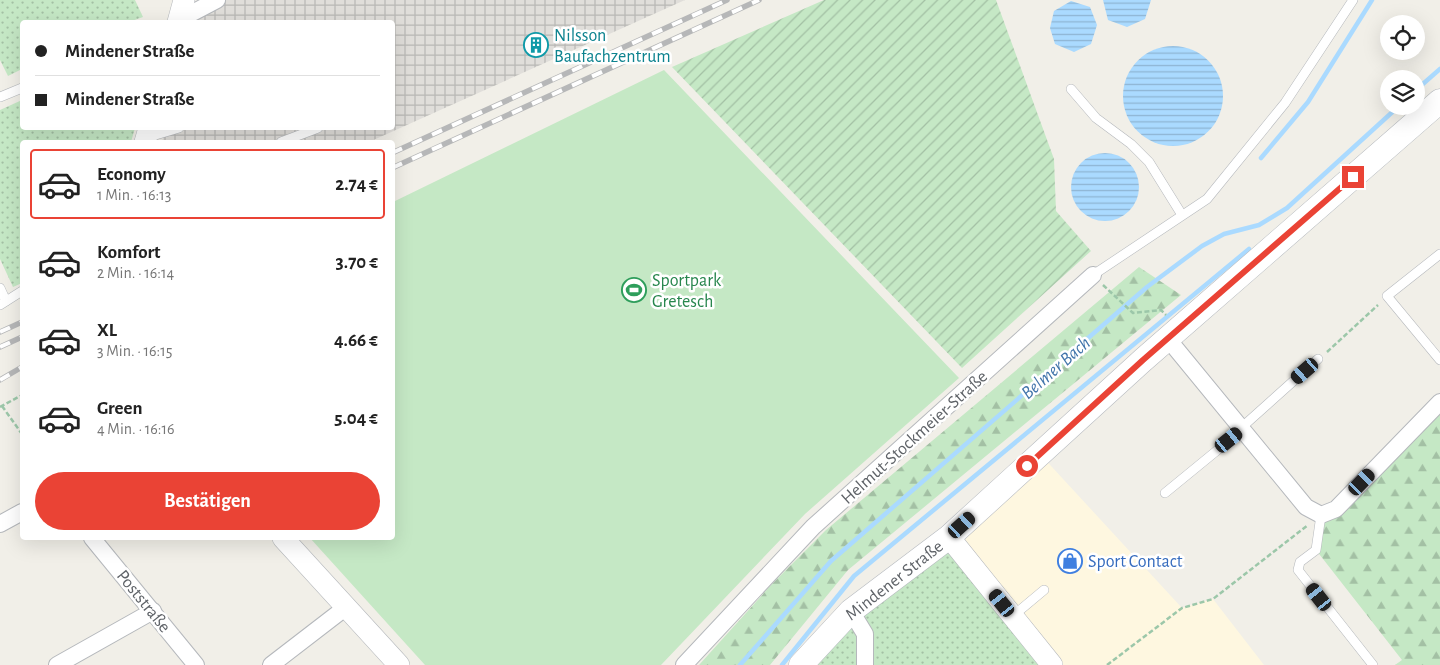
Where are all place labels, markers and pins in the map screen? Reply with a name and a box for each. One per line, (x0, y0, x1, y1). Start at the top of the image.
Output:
place label: Nilsson Baufachzentrum (554, 27, 671, 66)
building icon: Nilsson Baufachzentrum (523, 32, 549, 58)
place label: Sportpark Gretesch (652, 272, 722, 311)
sports icon: Sportpark Gretesch (621, 277, 647, 303)
shop icon: Sport Contact (1057, 548, 1083, 574)
place label: Sport Contact (1088, 553, 1183, 571)

